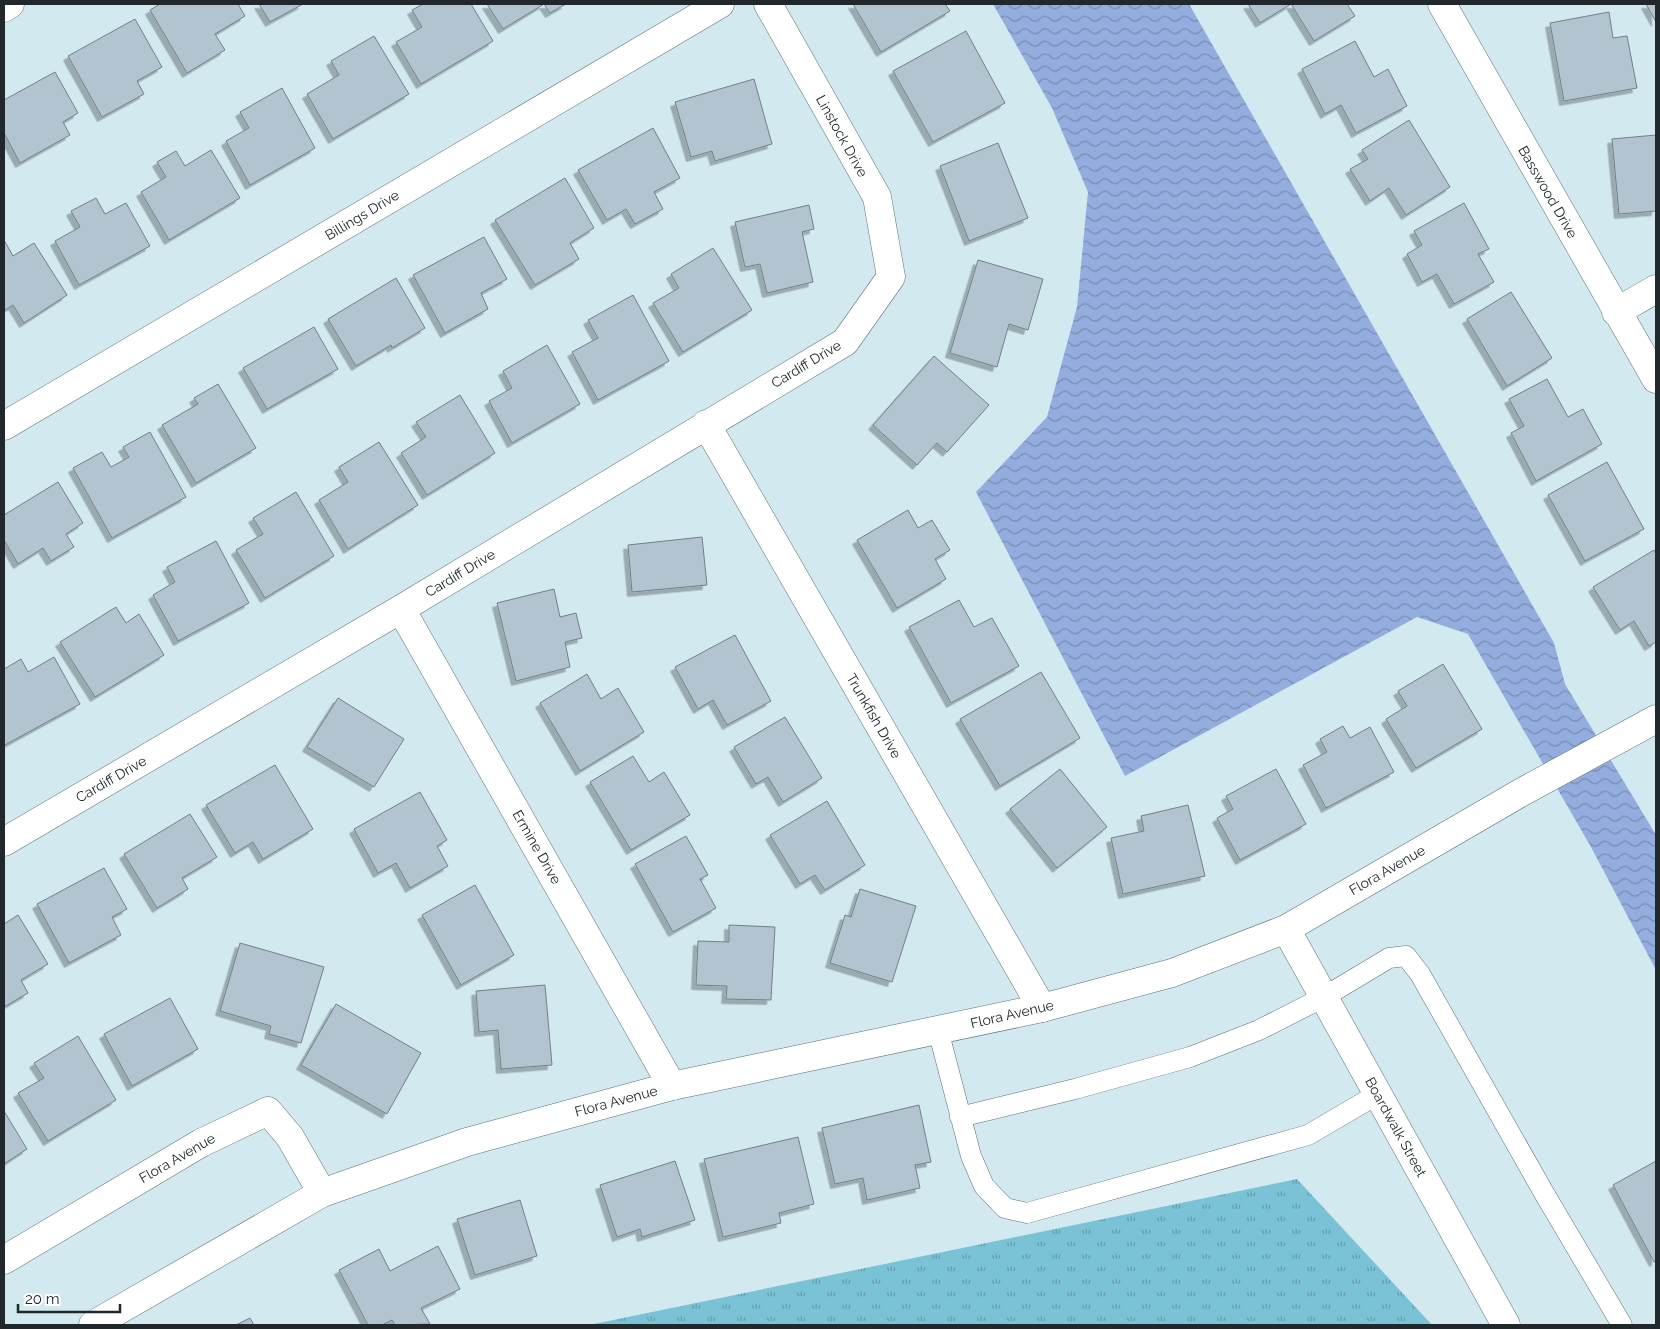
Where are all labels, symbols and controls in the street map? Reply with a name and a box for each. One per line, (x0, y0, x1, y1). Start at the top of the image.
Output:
street label: Linstock Drive (813, 92, 871, 180)
street label: Basswood Drive (1515, 143, 1581, 241)
street label: Billings Drive (322, 187, 402, 243)
street label: Cardiff Drive (768, 337, 844, 391)
street label: Cardiff Drive (422, 546, 498, 600)
street label: Trunkfish Drive (843, 671, 905, 761)
street label: Cardiff Drive (73, 752, 149, 806)
street label: Ermine Drive (509, 807, 565, 887)
street label: Flora Avenue (1346, 842, 1428, 898)
street label: Flora Avenue (969, 997, 1055, 1031)
street label: Boardwalk Street (1362, 1075, 1430, 1180)
street label: Flora Avenue (573, 1082, 659, 1120)
street label: Flora Avenue (136, 1130, 218, 1186)
scale bar (18, 1282, 120, 1314)
text: 20 m (25, 1290, 60, 1308)

